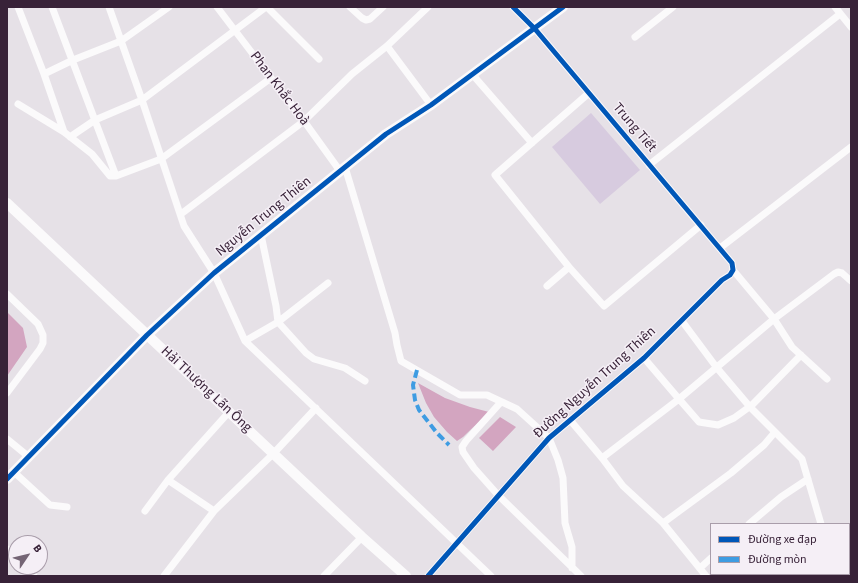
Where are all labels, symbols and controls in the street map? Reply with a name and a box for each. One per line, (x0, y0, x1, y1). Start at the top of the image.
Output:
street label: Phan Khắc Hoà (246, 49, 312, 129)
street label: Trung Tiết (608, 100, 660, 156)
street label: Nguyễn Trung Thiên (213, 173, 315, 261)
street label: Đường Nguyễn Trung Thiên (530, 323, 660, 443)
street label: Hải Thượng Lãn Ông (157, 343, 255, 437)
legend (710, 523, 850, 575)
text: Đường xe đạp (748, 531, 817, 548)
north arrow (8, 535, 48, 575)
text: B (29, 541, 45, 555)
text: Đường mòn (748, 551, 807, 568)

